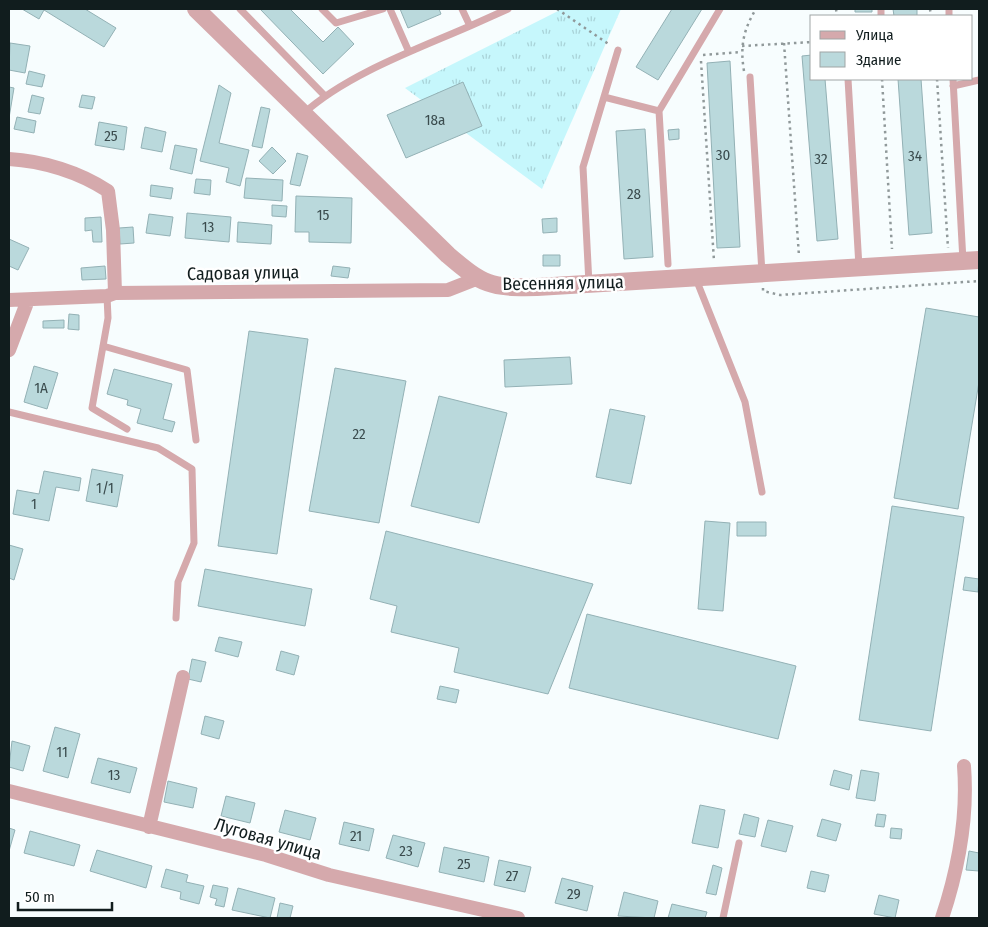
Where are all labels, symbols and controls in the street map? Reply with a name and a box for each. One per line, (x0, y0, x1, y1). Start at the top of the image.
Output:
legend (810, 15, 973, 80)
text: Улица (855, 26, 894, 44)
text: Здание (856, 51, 902, 69)
house number: 18а (425, 111, 445, 129)
house number: 25 (104, 127, 118, 145)
house number: 30 (716, 146, 730, 164)
house number: 34 (908, 147, 922, 165)
house number: 32 (814, 150, 828, 168)
house number: 28 (627, 185, 641, 203)
house number: 15 (317, 206, 329, 224)
house number: 13 (202, 218, 215, 236)
street label: Садовая улица (187, 261, 299, 285)
street label: Весенняя улица (502, 271, 624, 295)
house number: 1А (34, 379, 48, 397)
house number: 22 (352, 425, 366, 443)
house number: 1/1 (96, 479, 114, 497)
house number: 1 (31, 495, 37, 513)
house number: 11 (56, 743, 68, 761)
house number: 13 (108, 766, 121, 784)
street label: Луговая улица (212, 813, 324, 865)
house number: 21 (350, 827, 362, 845)
house number: 23 (399, 842, 413, 860)
house number: 25 (457, 855, 471, 873)
house number: 27 (506, 867, 518, 885)
scale bar (18, 880, 111, 912)
house number: 29 (567, 885, 581, 903)
text: 50 m (25, 888, 55, 906)

